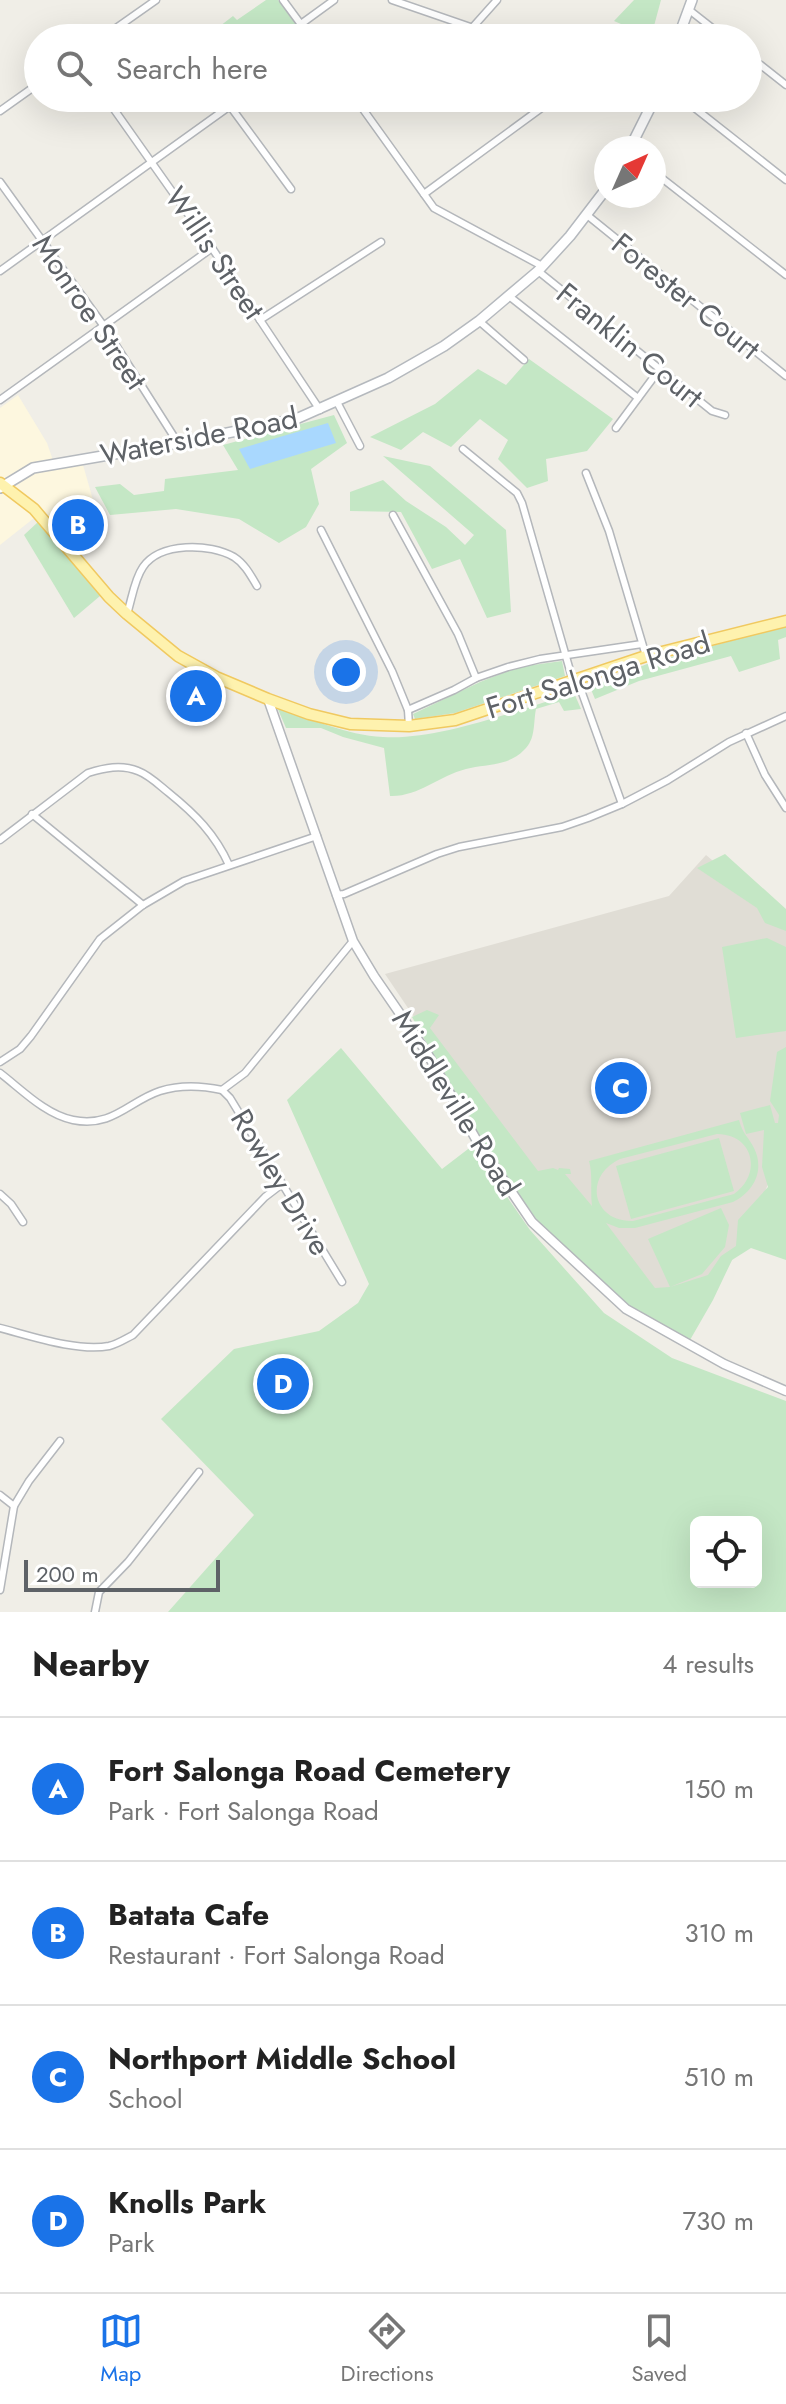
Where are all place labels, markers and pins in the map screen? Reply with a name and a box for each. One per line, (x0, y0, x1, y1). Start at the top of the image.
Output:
pin: B (52, 495, 104, 555)
pin: A (170, 666, 222, 726)
pin: C (595, 1058, 647, 1118)
pin: D (257, 1354, 309, 1414)

